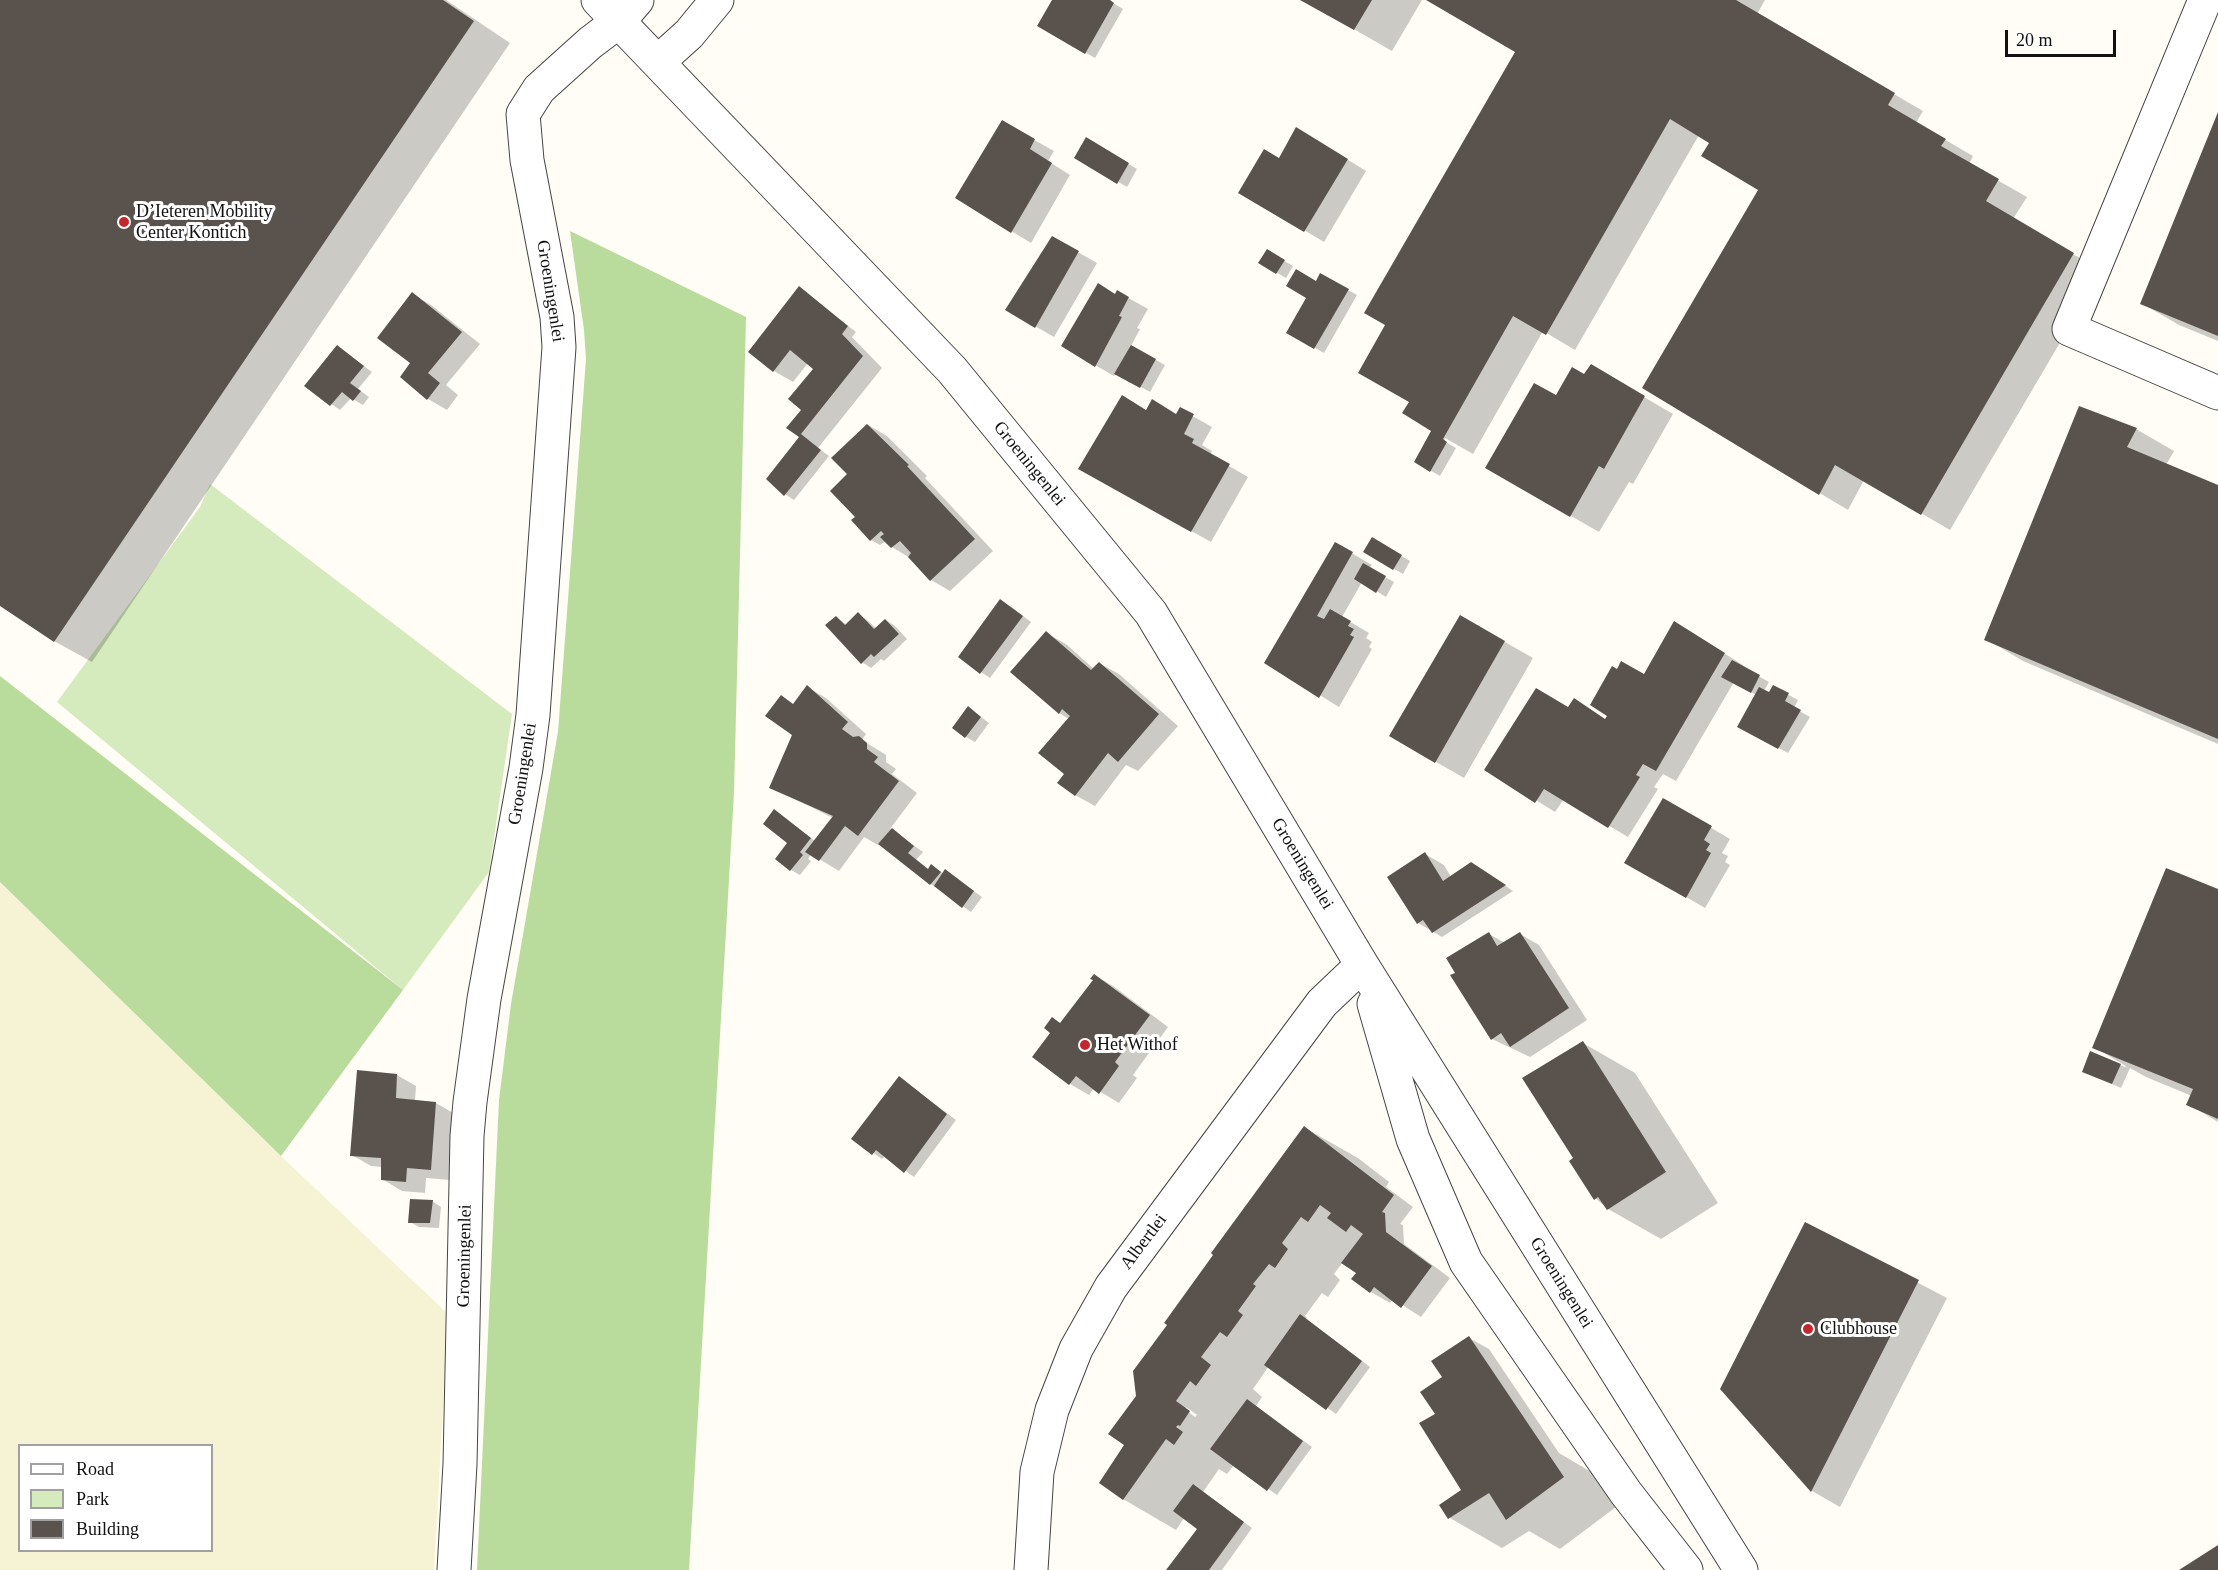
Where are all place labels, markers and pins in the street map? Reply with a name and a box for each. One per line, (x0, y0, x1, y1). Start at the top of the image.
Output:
place label: D’Ieteren Mobility Center Kontich (136, 201, 272, 244)
marker: D’Ieteren Mobility Center Kontich (117, 215, 131, 229)
place label: Het Withof (1097, 1034, 1178, 1056)
marker: Het Withof (1078, 1038, 1092, 1052)
place label: Clubhouse (1820, 1318, 1897, 1340)
marker: Clubhouse (1801, 1322, 1815, 1336)

